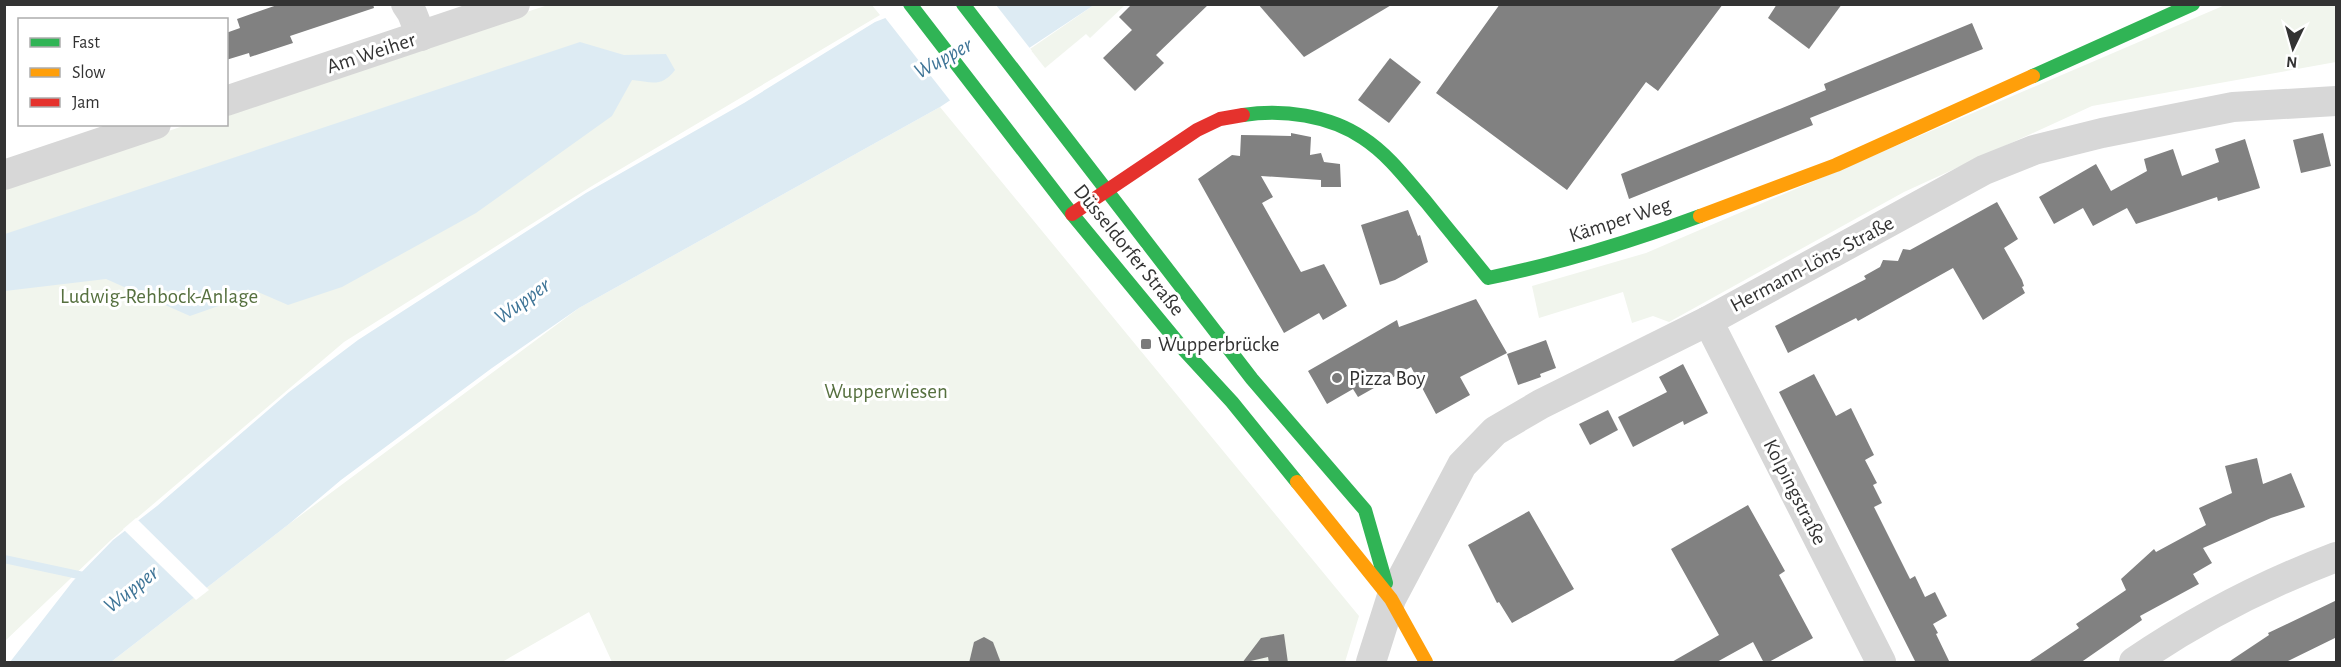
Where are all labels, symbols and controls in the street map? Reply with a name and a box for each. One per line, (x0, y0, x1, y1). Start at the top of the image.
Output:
legend (18, 18, 228, 126)
north arrow (2263, 18, 2323, 78)
street label: Am Weiher (324, 29, 418, 77)
water label: Wupper (910, 33, 977, 84)
text: Fast (72, 34, 100, 52)
text: N (2286, 53, 2298, 70)
text: Slow (72, 64, 105, 82)
text: Jam (72, 94, 100, 112)
street label: Düsseldorfer Straße (1070, 180, 1188, 320)
street label: Kämper Weg (1566, 193, 1674, 246)
street label: Hermann-Löns-Straße (1727, 212, 1897, 316)
water label: Wupper (490, 273, 555, 329)
park label: Ludwig-Rehbock-Anlage (60, 286, 258, 307)
place label: Wupperbrücke (1158, 334, 1279, 355)
marker: Wupperbrücke (1139, 337, 1153, 351)
place label: Pizza Boy (1349, 368, 1426, 389)
marker: Pizza Boy (1330, 371, 1344, 385)
park label: Wupperwiesen (824, 381, 948, 402)
street label: Kolpingstraße (1759, 436, 1831, 548)
water label: Wupper (100, 561, 164, 618)

